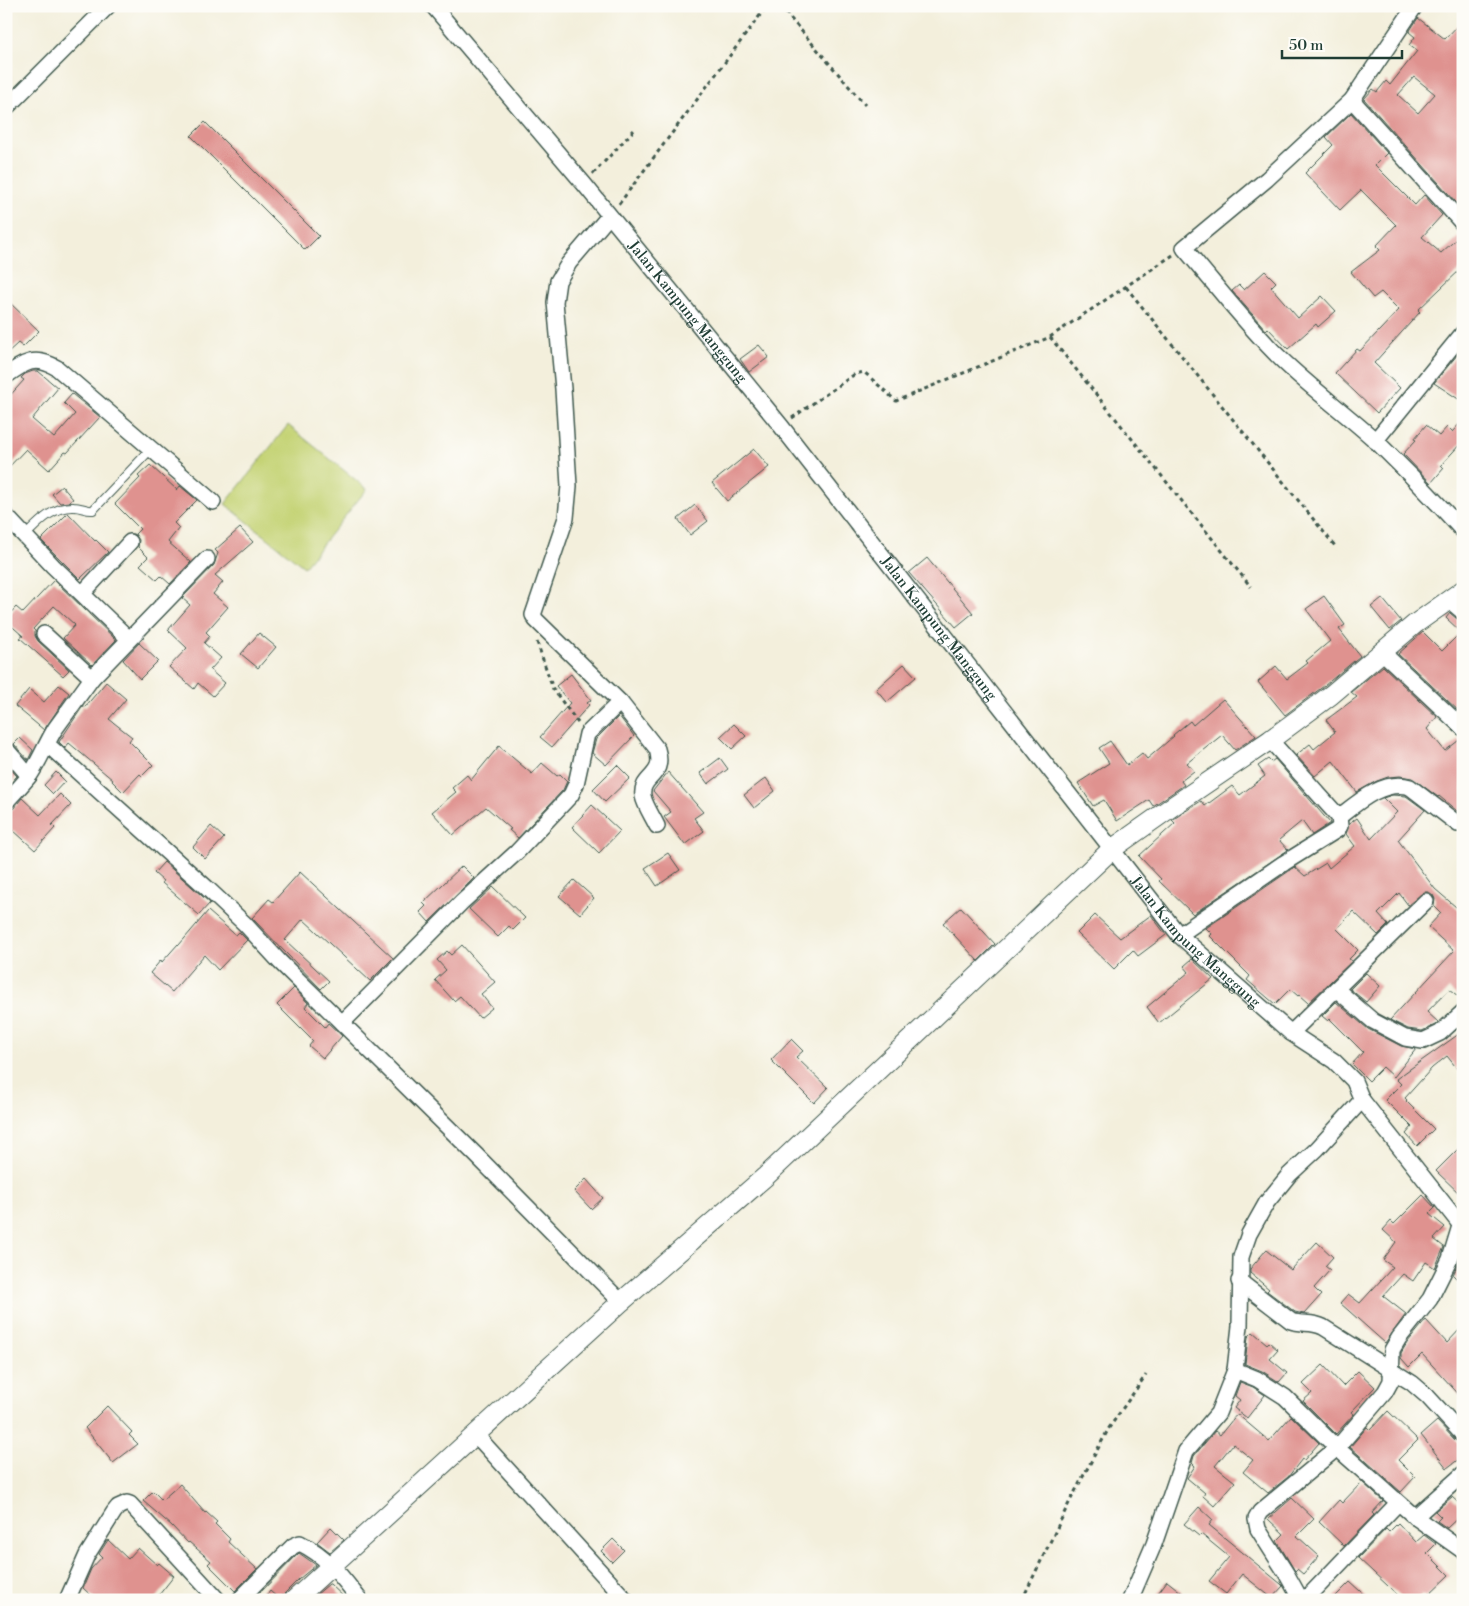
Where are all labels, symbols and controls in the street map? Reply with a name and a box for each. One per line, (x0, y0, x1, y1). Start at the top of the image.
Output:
scale bar (1282, 28, 1402, 60)
text: 50 m (1289, 36, 1323, 55)
street label: Jalan Kampung Manggung (624, 236, 752, 387)
street label: Jalan Kampung Manggung (876, 551, 1001, 704)
street label: Jalan Kampung Manggung (1126, 871, 1265, 1012)

